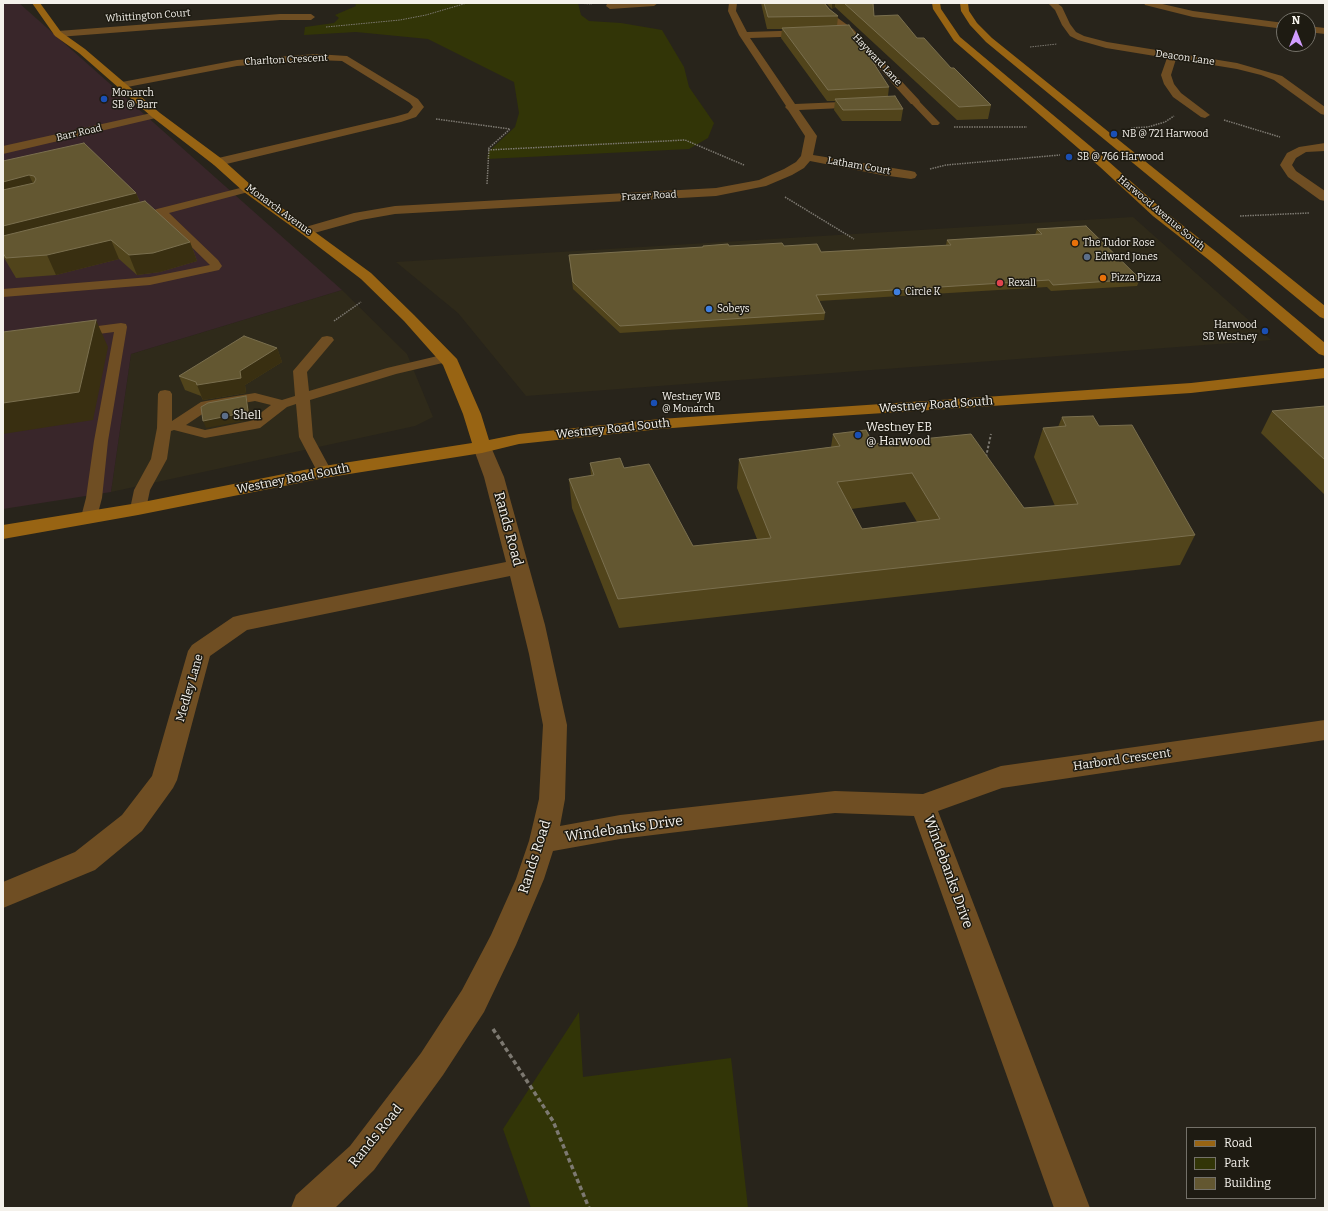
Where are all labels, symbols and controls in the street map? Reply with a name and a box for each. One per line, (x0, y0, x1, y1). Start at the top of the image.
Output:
street label: Whittington Court (105, 7, 191, 25)
north arrow (1276, 12, 1316, 52)
text: N (1292, 14, 1300, 27)
street label: Hayward Lane (850, 32, 904, 88)
street label: Deacon Lane (1155, 48, 1215, 68)
street label: Charlton Crescent (244, 52, 328, 68)
place label: Monarch SB @ Barr (112, 87, 157, 110)
marker: Monarch SB @ Barr (99, 94, 109, 104)
street label: Barr Road (55, 122, 103, 144)
place label: NB @ 721 Harwood (1122, 128, 1209, 140)
marker: NB @ 721 Harwood (1109, 129, 1119, 139)
place label: SB @ 766 Harwood (1077, 151, 1164, 163)
marker: SB @ 766 Harwood (1064, 152, 1074, 162)
street label: Latham Court (827, 155, 891, 177)
street label: Harwood Avenue South (1115, 173, 1207, 253)
street label: Monarch Avenue (244, 182, 314, 238)
street label: Frazer Road (621, 189, 677, 203)
place label: The Tudor Rose (1083, 237, 1155, 249)
marker: The Tudor Rose (1070, 238, 1080, 248)
place label: Edward Jones (1095, 251, 1158, 263)
marker: Edward Jones (1082, 252, 1092, 262)
place label: Pizza Pizza (1111, 272, 1161, 284)
marker: Pizza Pizza (1098, 273, 1108, 283)
place label: Rexall (1008, 277, 1036, 289)
marker: Rexall (995, 278, 1005, 288)
place label: Circle K (905, 286, 941, 298)
marker: Circle K (892, 287, 902, 297)
place label: Sobeys (717, 303, 749, 315)
marker: Sobeys (704, 304, 714, 314)
place label: Harwood SB Westney (1202, 319, 1257, 342)
marker: Harwood SB Westney (1260, 326, 1270, 336)
place label: Westney WB @ Monarch (662, 391, 721, 414)
street label: Westney Road South (878, 394, 994, 416)
marker: Westney WB @ Monarch (649, 398, 659, 408)
place label: Shell (233, 409, 261, 423)
marker: Shell (220, 411, 230, 421)
street label: Westney Road South (555, 416, 671, 442)
place label: Westney EB @ Harwood (866, 421, 932, 449)
marker: Westney EB @ Harwood (853, 430, 863, 440)
street label: Westney Road South (235, 461, 351, 497)
street label: Rands Road (490, 490, 526, 568)
street label: Medley Lane (173, 652, 207, 724)
street label: Harbord Crescent (1072, 746, 1172, 774)
street label: Windebanks Drive (564, 812, 684, 846)
street label: Windebanks Drive (920, 813, 976, 931)
street label: Rands Road (515, 818, 555, 896)
street label: Rands Road (345, 1101, 407, 1171)
legend (1186, 1127, 1316, 1199)
text: Road (1224, 1136, 1252, 1150)
text: Park (1224, 1156, 1249, 1170)
text: Building (1224, 1176, 1271, 1190)

